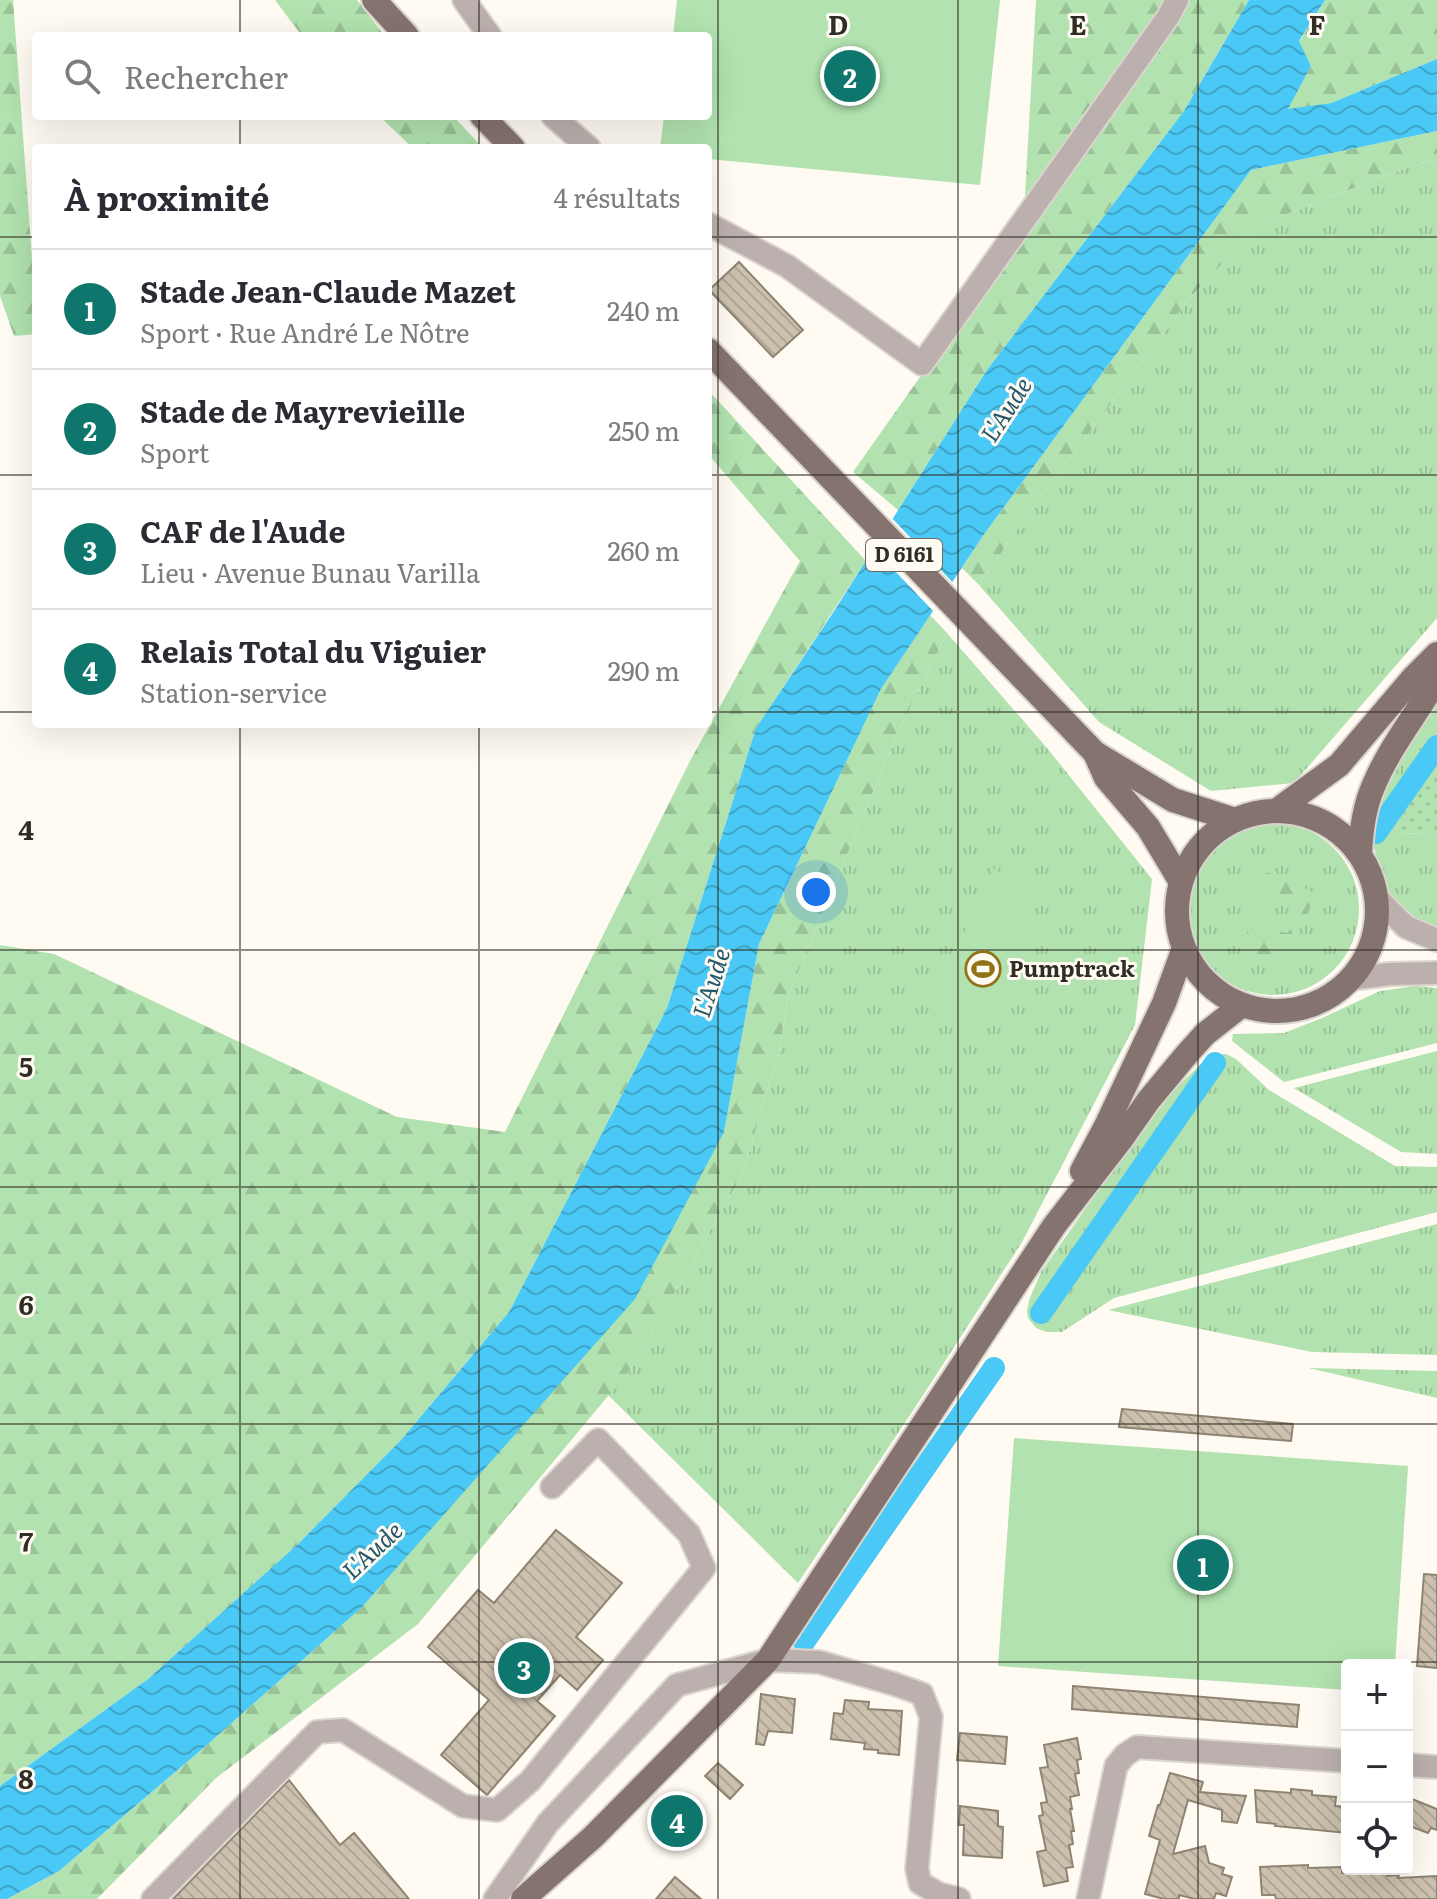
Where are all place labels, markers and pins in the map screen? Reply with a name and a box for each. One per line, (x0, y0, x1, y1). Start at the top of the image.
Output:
pin: 2 (824, 46, 876, 106)
sports icon: Pumptrack (964, 950, 1002, 988)
place label: Pumptrack (1009, 951, 1135, 984)
pin: 1 (1177, 1535, 1229, 1595)
pin: 3 (498, 1638, 550, 1698)
pin: 4 (651, 1791, 703, 1851)

